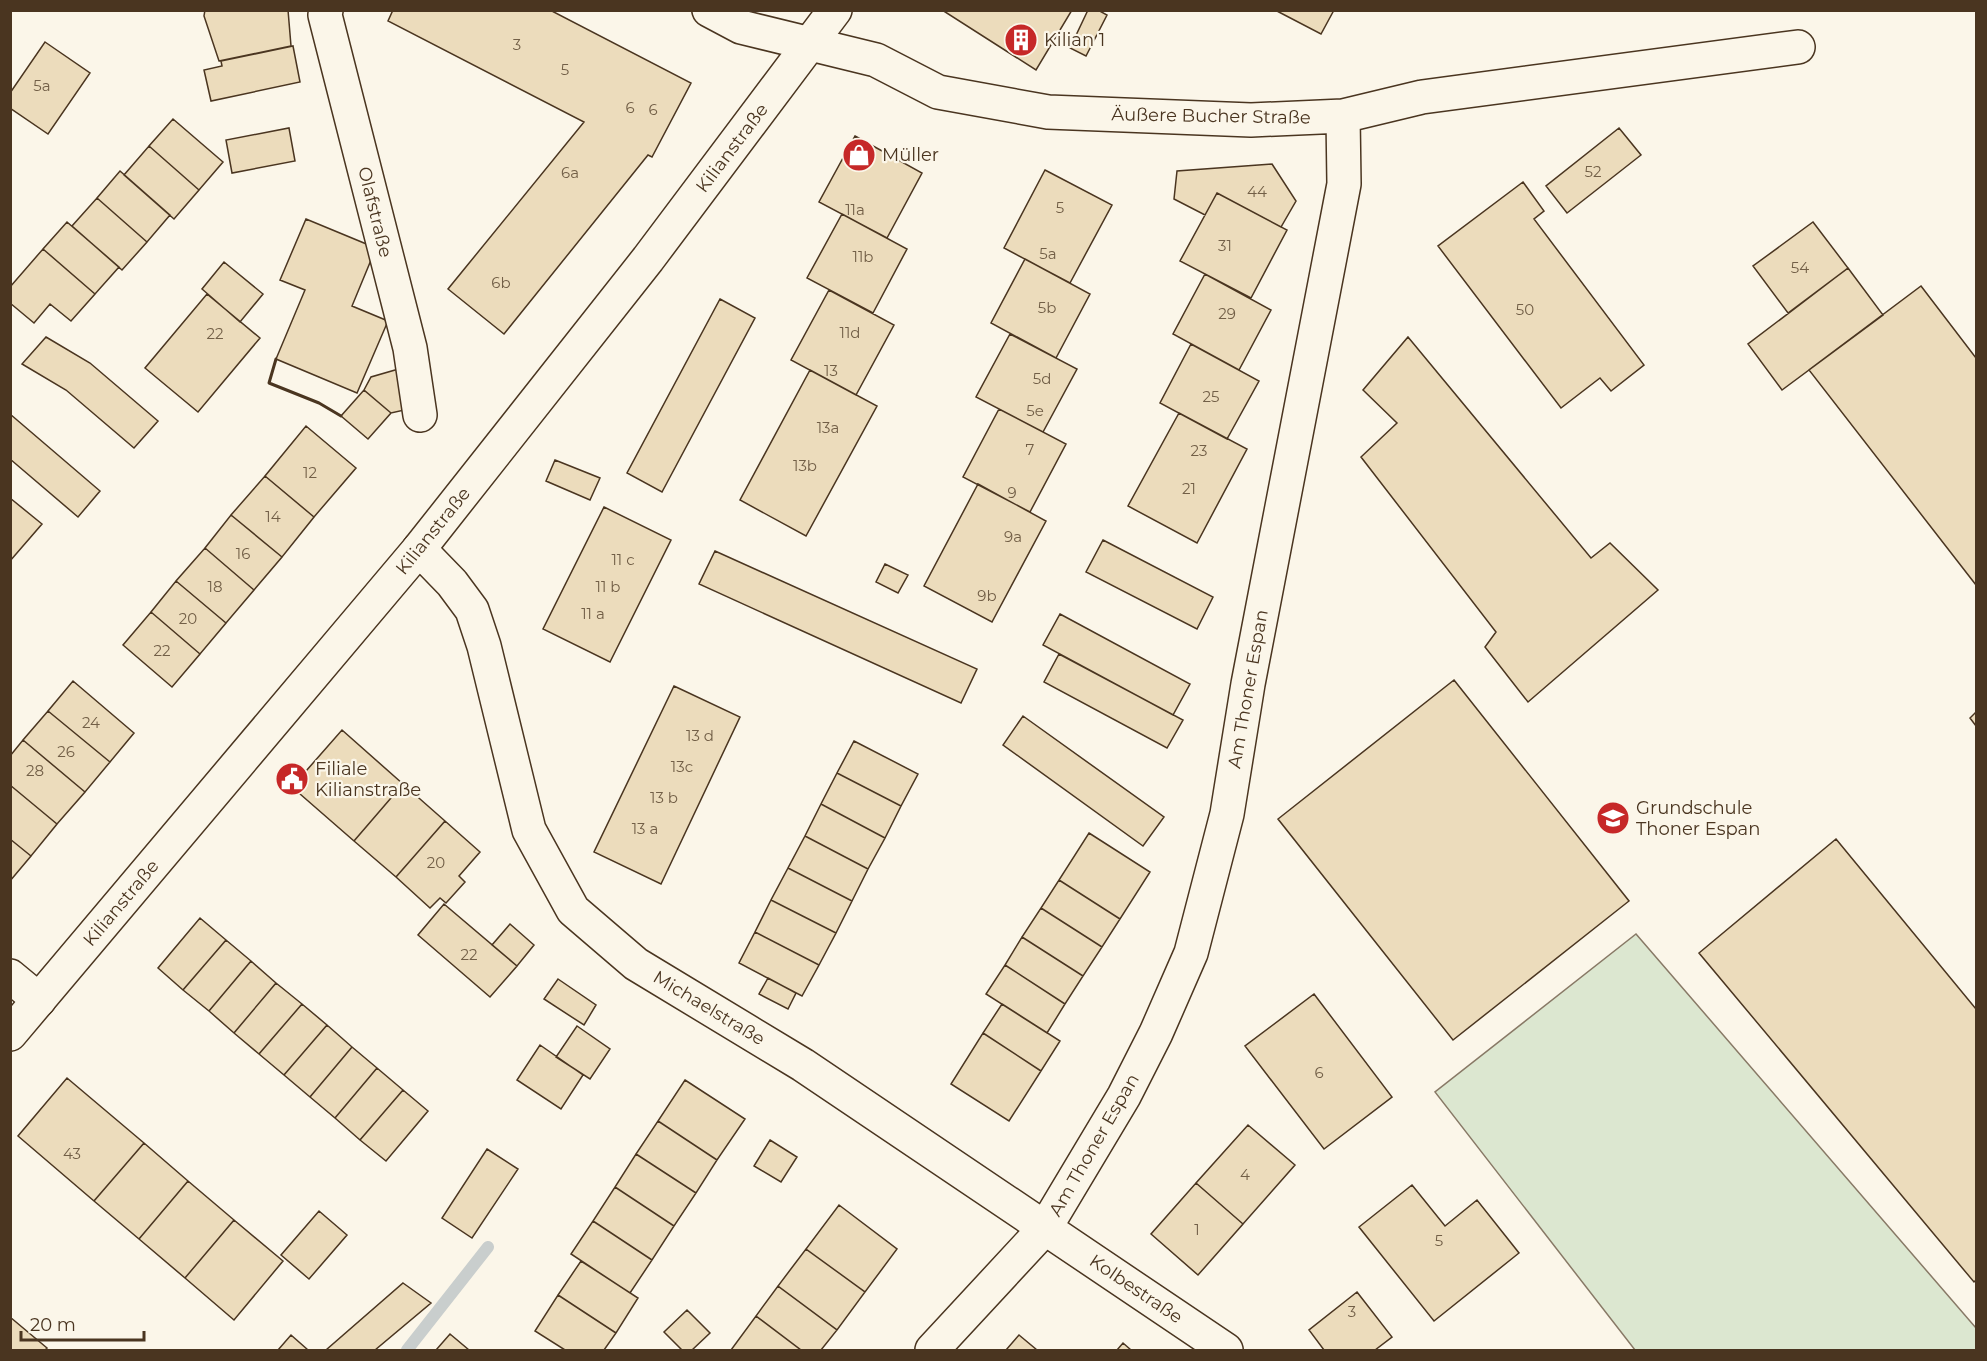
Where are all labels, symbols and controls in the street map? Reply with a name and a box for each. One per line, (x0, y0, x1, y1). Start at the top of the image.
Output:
building icon: Kilian 1 (1003, 22, 1039, 58)
place label: Kilian 1 (1044, 29, 1105, 51)
house number: 3 (513, 35, 521, 54)
house number: 5 (561, 60, 569, 79)
house number: 5a (33, 76, 51, 95)
house number: 6 (625, 98, 635, 117)
street label: Kilianstraße (691, 99, 773, 197)
house number: 6 (648, 100, 658, 119)
street label: Äußere Bucher Straße (1111, 103, 1311, 129)
shop icon: Müller (841, 137, 877, 173)
place label: Müller (882, 144, 939, 166)
house number: 52 (1585, 162, 1601, 181)
house number: 6a (561, 163, 579, 182)
street label: Olafstraße (353, 164, 397, 260)
house number: 44 (1247, 182, 1267, 201)
house number: 5 (1056, 198, 1064, 217)
house number: 11a (845, 200, 865, 219)
house number: 31 (1218, 236, 1232, 255)
house number: 5a (1039, 244, 1057, 263)
house number: 11b (852, 247, 874, 266)
house number: 54 (1791, 258, 1809, 277)
house number: 6b (491, 273, 511, 292)
house number: 5b (1038, 298, 1056, 317)
house number: 50 (1516, 300, 1534, 319)
house number: 29 (1218, 304, 1236, 323)
house number: 11d (839, 323, 861, 342)
house number: 22 (206, 324, 224, 343)
house number: 13 (824, 361, 838, 380)
house number: 5d (1033, 369, 1051, 388)
house number: 25 (1202, 387, 1220, 406)
house number: 5e (1026, 401, 1044, 420)
house number: 13a (817, 418, 839, 437)
house number: 7 (1026, 440, 1035, 459)
house number: 23 (1191, 441, 1207, 460)
house number: 13b (793, 456, 817, 475)
house number: 12 (303, 463, 317, 482)
house number: 21 (1182, 479, 1196, 498)
street label: Kilianstraße (391, 483, 475, 579)
house number: 9 (1007, 483, 1017, 502)
house number: 14 (265, 507, 281, 526)
house number: 9a (1004, 527, 1022, 546)
house number: 16 (236, 544, 250, 563)
house number: 11 c (611, 550, 635, 569)
house number: 18 (208, 577, 223, 596)
house number: 11 b (596, 577, 620, 596)
house number: 9b (977, 586, 997, 605)
house number: 11 a (581, 604, 605, 623)
street label: Am Thoner Espan (1223, 608, 1273, 770)
house number: 20 (179, 609, 197, 628)
house number: 22 (153, 641, 171, 660)
house number: 24 (82, 713, 100, 732)
house number: 13 d (686, 726, 714, 745)
house number: 26 (57, 742, 75, 761)
house number: 13c (671, 757, 693, 776)
place label: Filiale Kilianstraße (315, 758, 421, 801)
house number: 28 (26, 761, 44, 780)
public building icon: Filiale Kilianstraße (274, 761, 310, 797)
house number: 13 b (650, 788, 678, 807)
place label: Grundschule Thoner Espan (1636, 797, 1760, 840)
school or university icon: Grundschule Thoner Espan (1595, 800, 1631, 836)
house number: 13 a (632, 819, 658, 838)
house number: 20 (427, 853, 445, 872)
street label: Kilianstraße (78, 855, 164, 951)
house number: 22 (460, 945, 478, 964)
street label: Michaelstraße (649, 966, 769, 1050)
house number: 6 (1314, 1063, 1324, 1082)
street label: Am Thoner Espan (1044, 1070, 1144, 1220)
house number: 43 (63, 1144, 81, 1163)
house number: 4 (1240, 1165, 1250, 1184)
house number: 1 (1194, 1220, 1200, 1239)
house number: 5 (1435, 1231, 1443, 1250)
street label: Kolbestraße (1085, 1250, 1187, 1328)
house number: 3 (1348, 1302, 1356, 1321)
scale bar (21, 1304, 144, 1342)
text: 20 m (30, 1314, 76, 1336)

